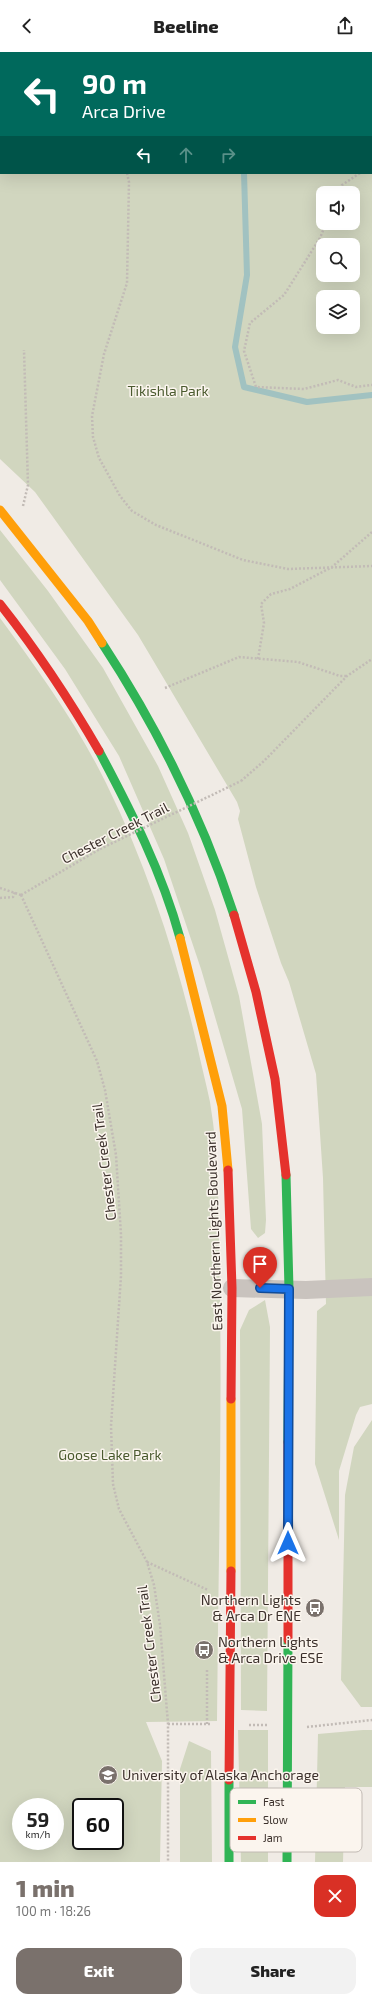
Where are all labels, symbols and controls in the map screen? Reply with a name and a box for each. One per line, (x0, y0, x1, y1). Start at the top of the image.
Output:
icon: back (16, 15, 38, 37)
text: Beeline (153, 15, 219, 37)
icon: share (334, 15, 356, 37)
text: 90 m (82, 66, 147, 100)
icon: left (16, 68, 68, 120)
text: Arca Drive (82, 100, 166, 122)
icon: left (133, 144, 155, 166)
icon: ahead (175, 144, 197, 166)
icon: right (217, 144, 239, 166)
map controls (316, 186, 360, 334)
button: sound (316, 186, 360, 230)
button: search (316, 238, 360, 282)
button: layers (316, 290, 360, 334)
park label: Tikishla Park (127, 382, 209, 399)
street label: Chester Creek Trail (58, 798, 172, 867)
street label: Chester Creek Trail (88, 1102, 119, 1222)
street label: East Northern Lights Boulevard (202, 1131, 225, 1331)
pin (243, 1247, 277, 1288)
icon: arrive (249, 1253, 271, 1275)
park label: Goose Lake Park (58, 1446, 162, 1463)
position arrow (267, 1522, 309, 1564)
street label: Chester Creek Trail (133, 1584, 164, 1704)
place label: Northern Lights & Arca Dr ENE (201, 1591, 301, 1624)
bus stop icon: Northern Lights & Arca Dr ENE (304, 1597, 326, 1619)
place label: Northern Lights & Arca Drive ESE (218, 1633, 323, 1666)
bus stop icon: Northern Lights & Arca Drive ESE (193, 1639, 215, 1661)
school or university icon: University of Alaska Anchorage (97, 1764, 119, 1786)
place label: University of Alaska Anchorage (122, 1766, 319, 1783)
legend (230, 1788, 362, 1852)
text: Fast (263, 1795, 285, 1808)
speed limit sign: 60 (72, 1798, 124, 1850)
text: 59 (27, 1807, 49, 1831)
text: Slow (263, 1813, 288, 1826)
text: km/h (26, 1828, 50, 1840)
text: Jam (263, 1831, 282, 1844)
text: 1 min (16, 1873, 75, 1902)
button: close (314, 1875, 356, 1917)
text: 100 m · 18:26 (16, 1903, 91, 1919)
button: Exit (16, 1948, 182, 1994)
button: Share (190, 1948, 356, 1994)

